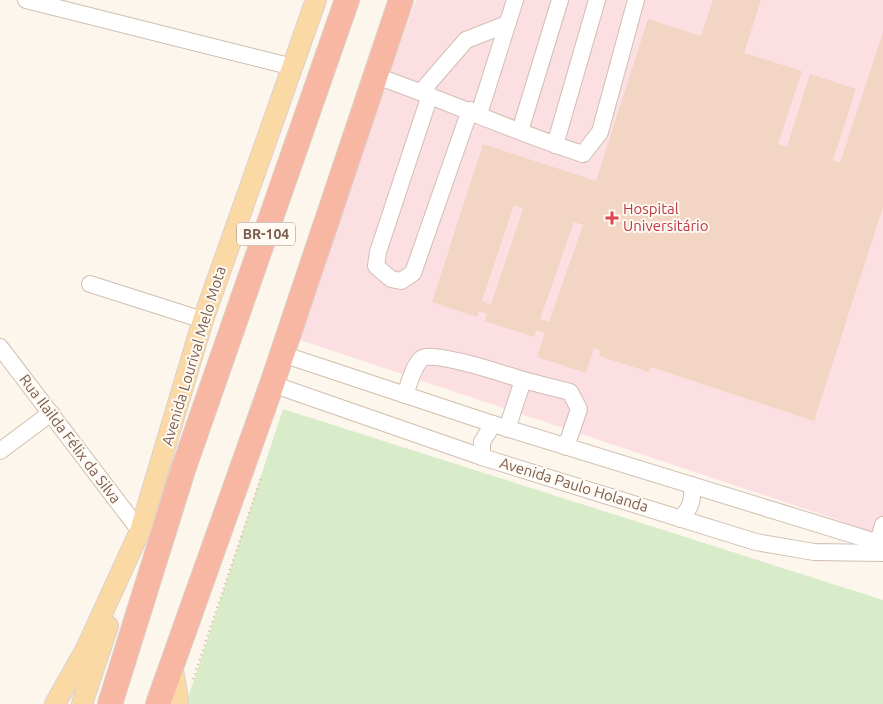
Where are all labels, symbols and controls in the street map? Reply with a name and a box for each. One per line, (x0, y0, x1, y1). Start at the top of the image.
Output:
place label: Hospital Universitário (623, 200, 709, 234)
marker: Hospital Universitário (605, 211, 619, 225)
road number: BR-104 (237, 222, 295, 245)
street label: Avenida Lourival Melo Mota (158, 264, 229, 448)
street label: Rua Ilailda Félix da Silva (16, 371, 124, 507)
street label: Avenida Paulo Holanda (498, 454, 650, 515)

